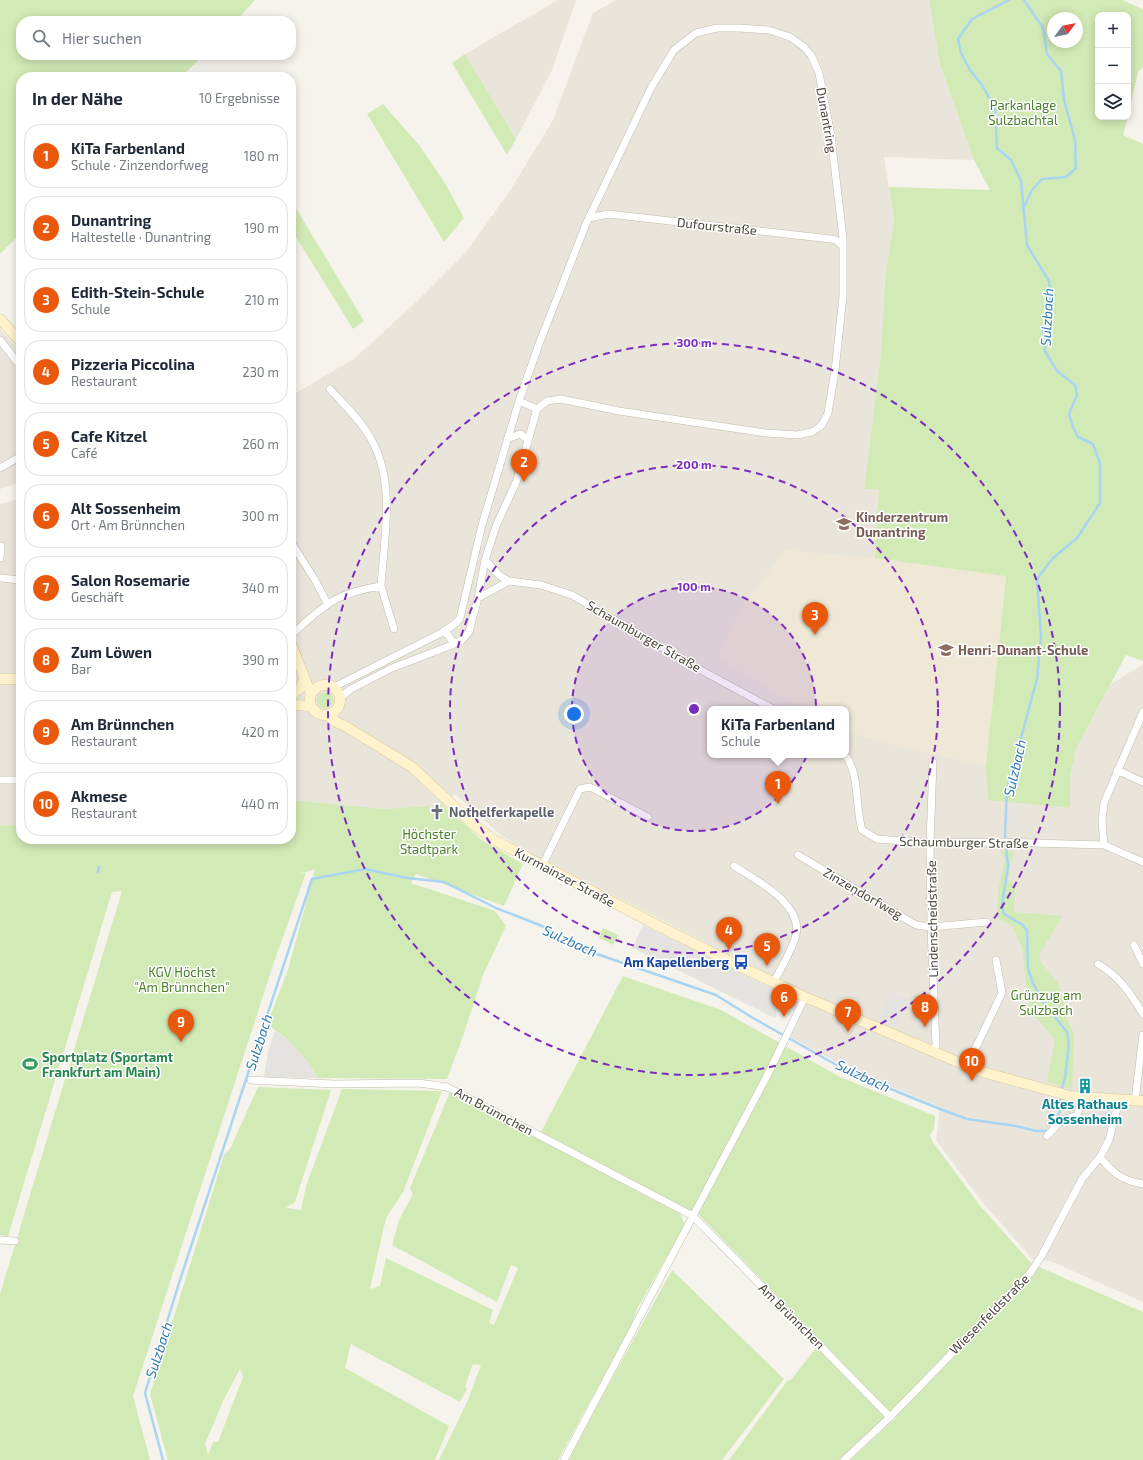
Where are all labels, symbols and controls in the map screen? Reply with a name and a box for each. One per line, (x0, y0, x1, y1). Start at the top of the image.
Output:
north arrow (1047, 12, 1083, 48)
map controls (1095, 12, 1131, 120)
button: + (1095, 12, 1131, 48)
search box (16, 16, 296, 60)
icon: search (30, 27, 52, 49)
text: Hier suchen (62, 29, 142, 47)
button: − (1095, 48, 1131, 84)
button: layers (1095, 84, 1131, 120)
street label: Dunantring (813, 86, 841, 154)
text: In der Nähe (32, 88, 123, 108)
text: 10 Ergebnisse (199, 90, 280, 106)
park label: Parkanlage Sulzbachtal (988, 97, 1058, 128)
text: KiTa Farbenland (71, 139, 185, 157)
text: 1 (43, 148, 49, 164)
text: 180 m (244, 148, 279, 164)
text: Schule · Zinzendorfweg (71, 157, 209, 173)
text: Dunantring (71, 211, 151, 229)
street label: Dufourstraße (676, 214, 758, 238)
text: 2 (42, 220, 50, 236)
text: 190 m (244, 220, 279, 236)
text: Haltestelle · Dunantring (71, 229, 211, 245)
text: Edith-Stein-Schule (71, 283, 204, 301)
water label: Sulzbach (1036, 288, 1057, 346)
text: 3 (42, 292, 50, 308)
text: 210 m (244, 292, 279, 308)
text: Schule (71, 301, 110, 317)
text: 300 m (676, 335, 712, 349)
text: Pizzeria Piccolina (71, 355, 195, 373)
text: 4 (42, 364, 50, 380)
text: 230 m (242, 364, 279, 380)
text: Restaurant (71, 373, 137, 389)
text: Cafe Kitzel (71, 427, 147, 445)
text: 5 (42, 436, 50, 452)
text: 260 m (242, 436, 279, 452)
text: Café (71, 445, 97, 461)
pin: 2 (511, 449, 537, 482)
text: 200 m (676, 457, 712, 471)
text: Alt Sossenheim (71, 499, 181, 517)
text: 6 (42, 508, 50, 524)
text: 300 m (242, 508, 279, 524)
place label: Kinderzentrum Dunantring (856, 509, 948, 540)
school or university icon: Kinderzentrum Dunantring (835, 515, 853, 533)
text: Ort · Am Brünnchen (71, 517, 185, 533)
text: Salon Rosemarie (71, 571, 190, 589)
text: 100 m (677, 579, 711, 593)
text: 7 (43, 580, 49, 596)
text: 340 m (242, 580, 279, 596)
text: Geschäft (71, 589, 124, 605)
street label: Schaumburger Straße (584, 597, 704, 675)
pin: 3 (802, 602, 828, 635)
school or university icon: Henri-Dunant-Schule (937, 641, 955, 659)
place label: Henri-Dunant-Schule (958, 642, 1088, 658)
text: Zum Löwen (71, 643, 152, 661)
text: 8 (42, 652, 50, 668)
text: 390 m (242, 652, 279, 668)
text: Bar (71, 661, 91, 677)
centre of rings (687, 702, 701, 716)
your location (564, 704, 584, 724)
popup (707, 706, 849, 758)
text: Am Brünnchen (71, 715, 174, 733)
text: KiTa Farbenland (721, 715, 835, 733)
text: 9 (42, 724, 50, 740)
text: 420 m (242, 724, 279, 740)
text: Restaurant (71, 733, 137, 749)
text: Schule (721, 733, 760, 749)
water label: Sulzbach (1000, 738, 1029, 798)
pin: 1 (765, 771, 791, 804)
text: Akmese (71, 787, 127, 805)
text: 10 (39, 796, 53, 812)
text: 440 m (241, 796, 279, 812)
church icon: Nothelferkapelle (428, 803, 446, 821)
place label: Nothelferkapelle (449, 804, 554, 820)
text: Restaurant (71, 805, 137, 821)
park label: Höchster Stadtpark (400, 826, 458, 857)
street label: Schaumburger Straße (899, 833, 1029, 851)
street label: Kurmainzer Straße (512, 844, 618, 910)
street label: Lindenscheidstraße (923, 860, 941, 978)
street label: Zinzendorfweg (820, 864, 906, 922)
pin: 4 (716, 917, 742, 950)
water label: Sulzbach (540, 921, 600, 960)
pin: 5 (754, 933, 780, 966)
bus stop icon: Am Kapellenberg (732, 953, 750, 971)
place label: Am Kapellenberg (624, 954, 729, 970)
park label: KGV Höchst "Am Brünnchen" (134, 964, 230, 995)
pin: 6 (771, 984, 797, 1017)
park label: Grünzug am Sulzbach (1010, 987, 1082, 1018)
pin: 8 (912, 994, 938, 1027)
pin: 7 (835, 999, 861, 1032)
pin: 9 (168, 1009, 194, 1042)
water label: Sulzbach (242, 1012, 276, 1072)
pin: 10 (959, 1048, 985, 1081)
place label: Sportplatz (Sportamt Frankfurt am Main) (42, 1049, 174, 1080)
sports icon: Sportplatz (Sportamt Frankfurt am Main) (21, 1055, 39, 1073)
water label: Sulzbach (833, 1056, 893, 1095)
building icon: Altes Rathaus Sossenheim (1076, 1077, 1094, 1095)
street label: Am Brünnchen (452, 1084, 536, 1138)
place label: Altes Rathaus Sossenheim (1042, 1096, 1128, 1127)
street label: Wiesenfeldstraße (946, 1271, 1032, 1357)
street label: Am Brünnchen (756, 1280, 828, 1352)
water label: Sulzbach (142, 1320, 176, 1380)

